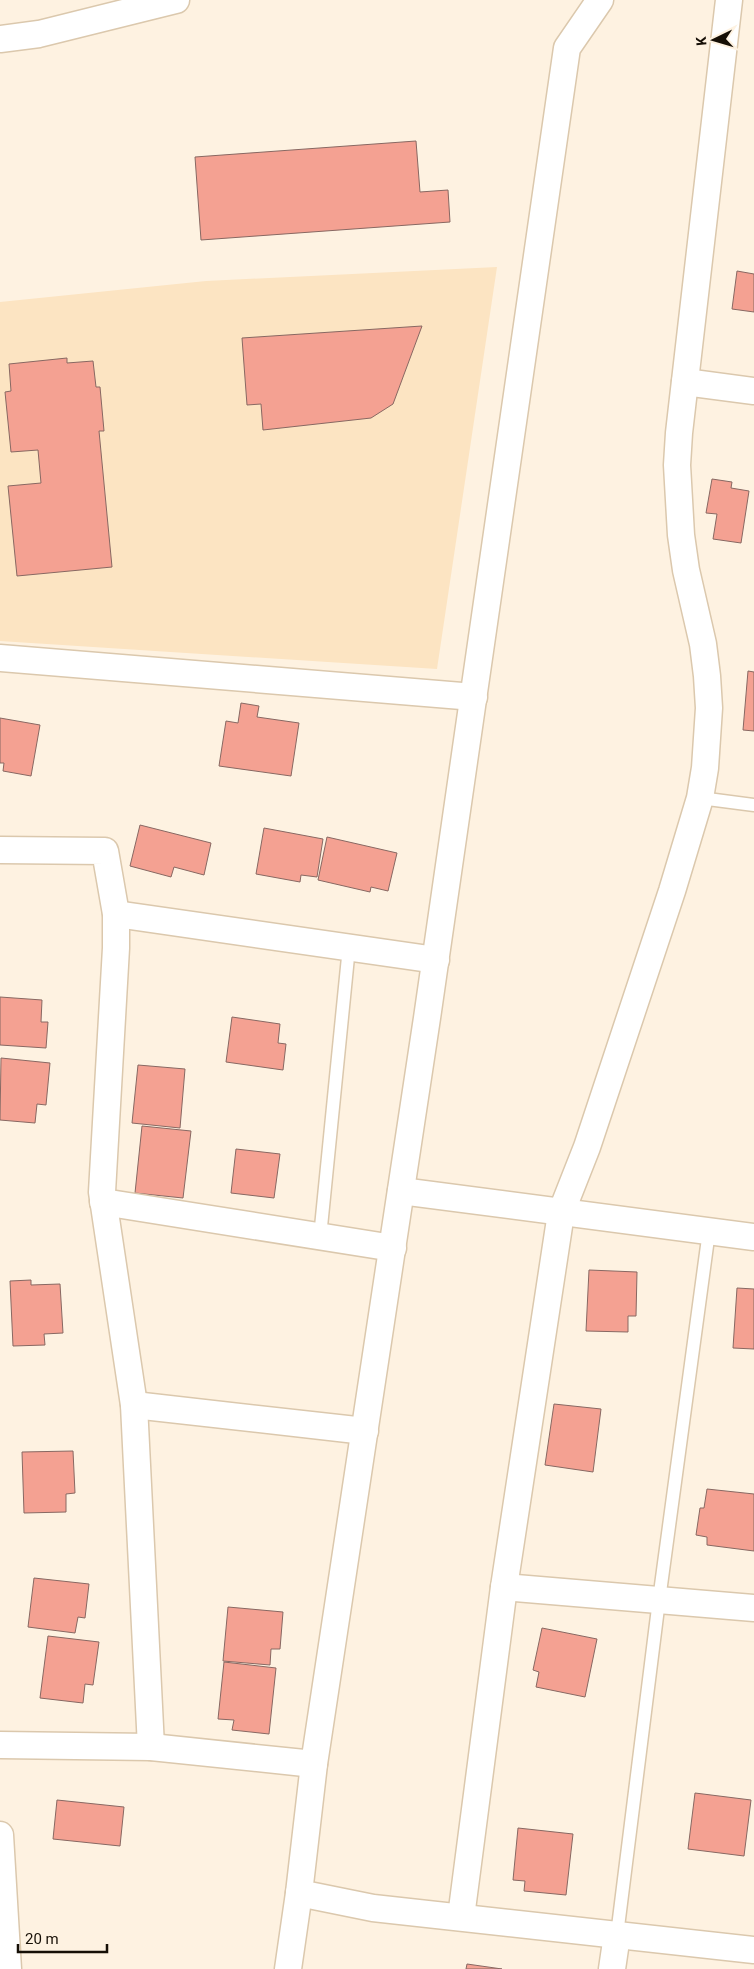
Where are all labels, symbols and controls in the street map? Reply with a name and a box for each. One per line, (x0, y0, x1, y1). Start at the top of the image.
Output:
north arrow (689, 15, 739, 65)
text: K (693, 36, 709, 46)
scale bar (18, 1922, 106, 1954)
text: 20 m (25, 1930, 59, 1948)

